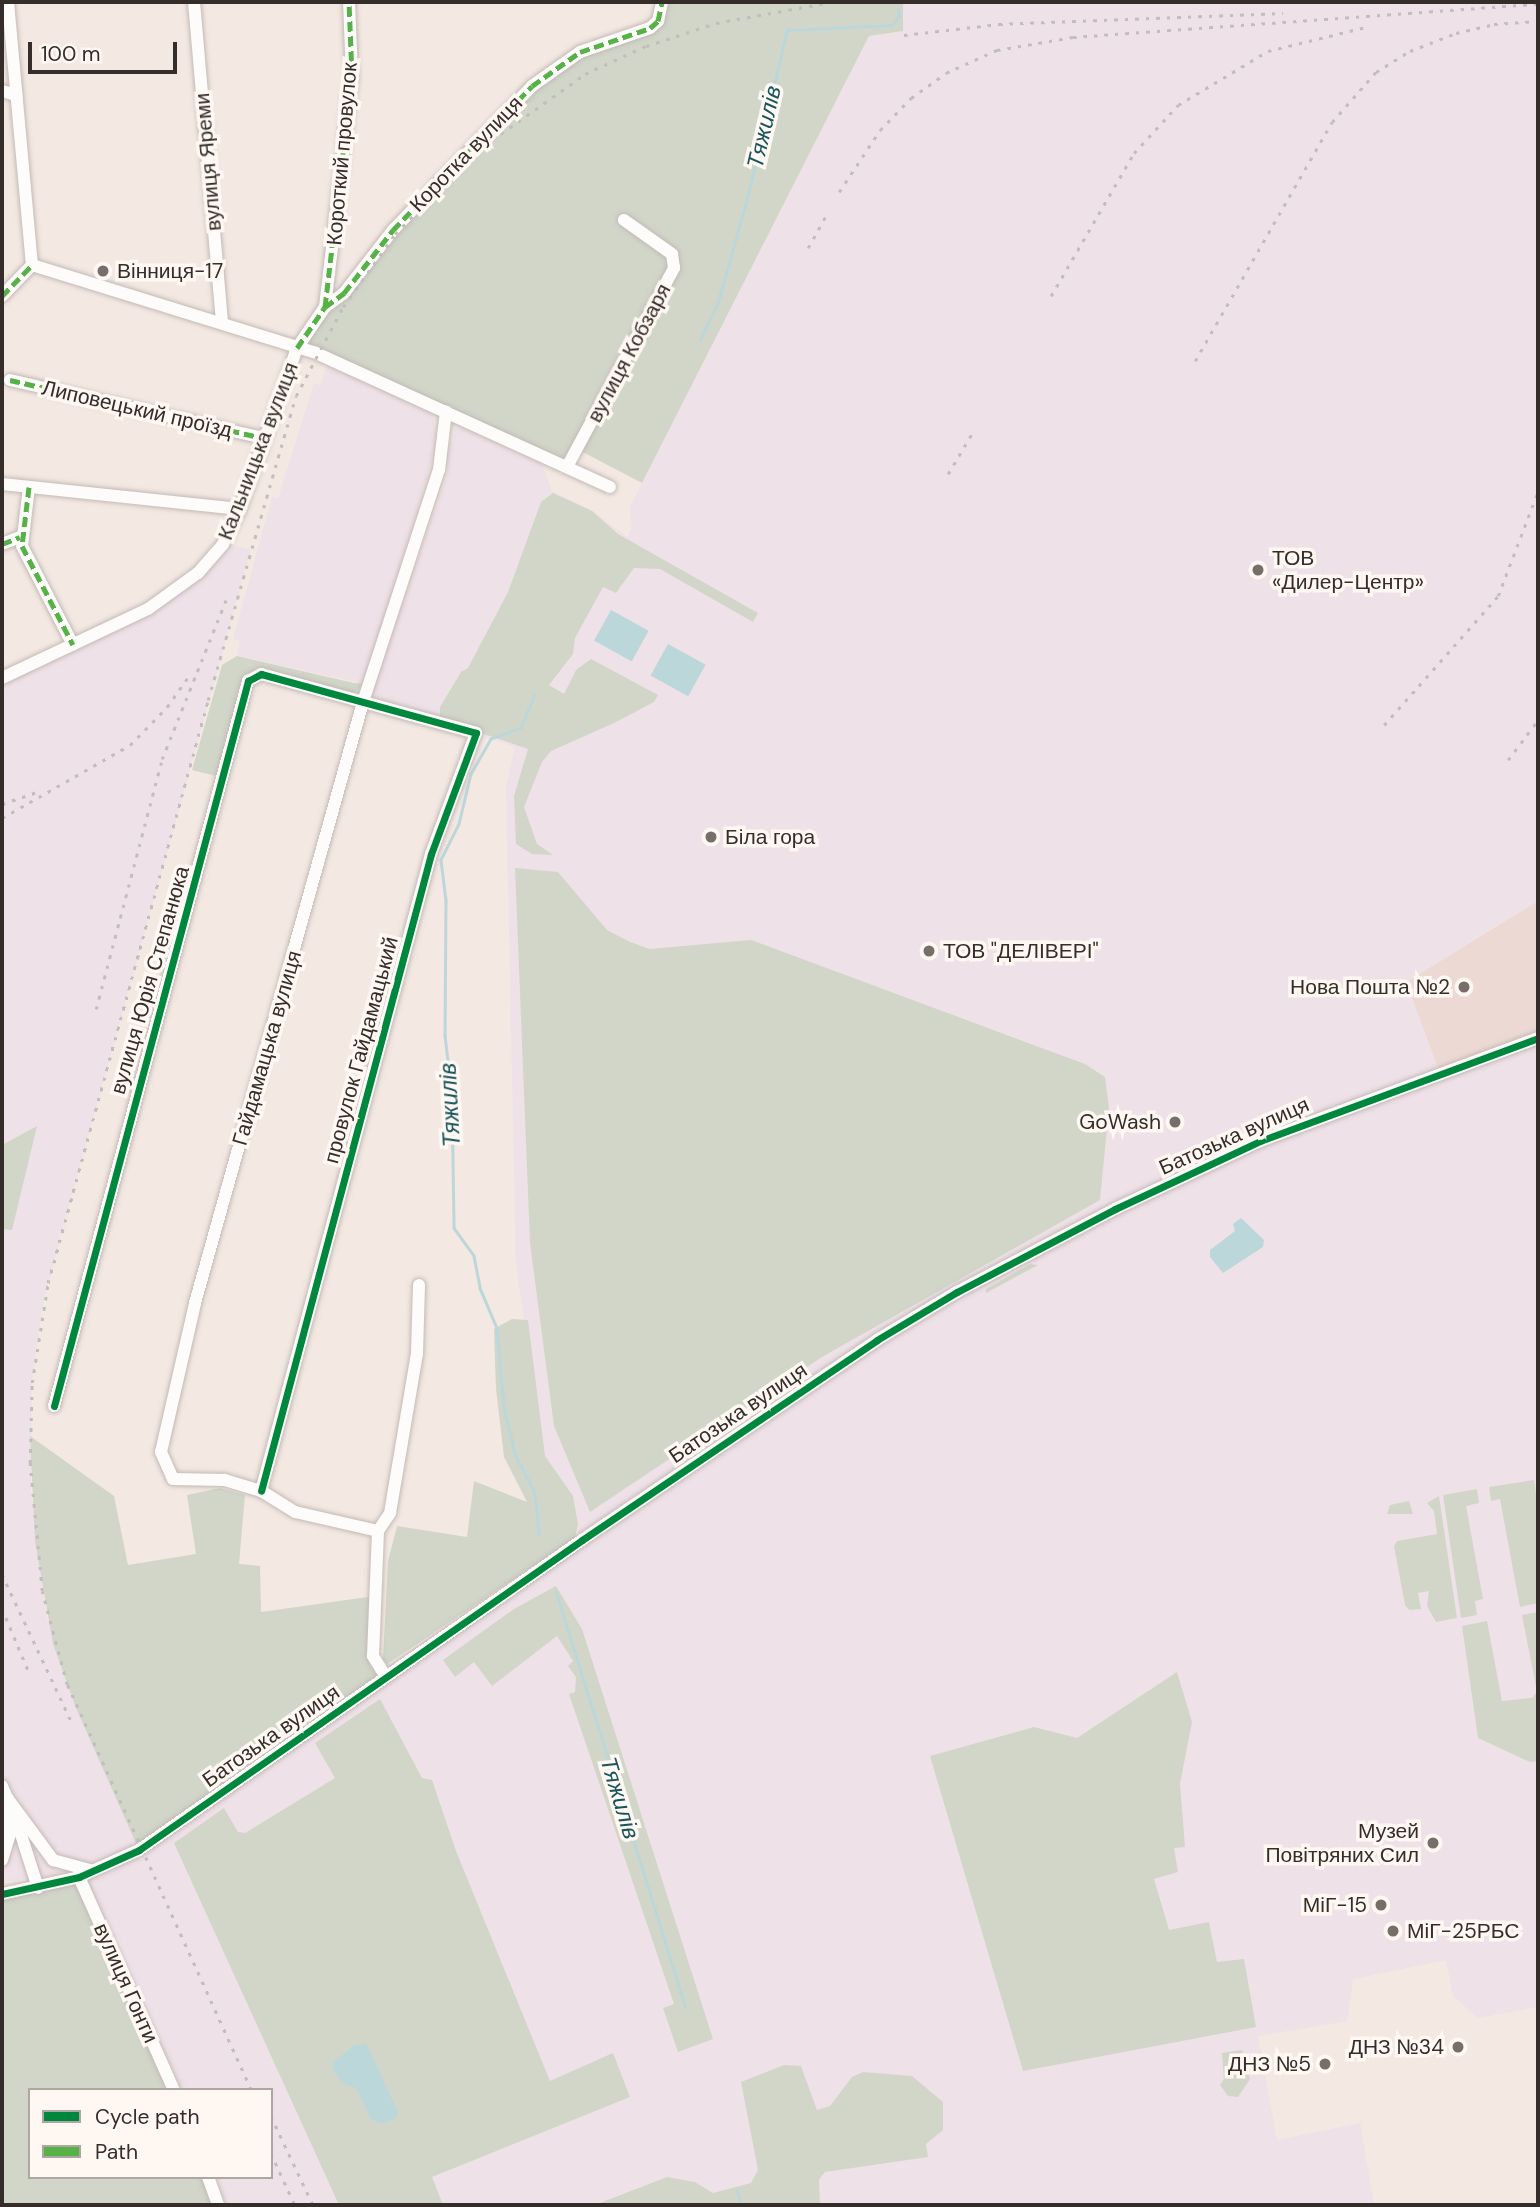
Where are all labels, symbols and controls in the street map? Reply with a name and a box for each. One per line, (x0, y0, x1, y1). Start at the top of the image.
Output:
scale bar (32, 28, 180, 72)
text: 100 m (41, 40, 101, 68)
street label: Короткий провулок (321, 62, 363, 246)
water label: Тяжилів (741, 83, 787, 171)
street label: Коротка вулиця (404, 91, 528, 217)
street label: вулиця Яреми (189, 92, 227, 232)
place label: Вінниця-17 (117, 258, 223, 284)
marker: Вінниця-17 (95, 263, 111, 279)
street label: вулиця Кобзаря (582, 279, 676, 427)
street label: Кальницька вулиця (212, 359, 304, 543)
street label: Липовецький проїзд (39, 375, 235, 443)
place label: ТОВ «Дилер-Центр» (1272, 545, 1424, 595)
marker: ТОВ «Дилер-Центр» (1250, 562, 1266, 578)
place label: Біла гора (725, 824, 815, 850)
marker: Біла гора (703, 829, 719, 845)
street label: вулиця Юрія Степанюка (105, 863, 195, 1097)
street label: провулок Гайдамацький (319, 934, 403, 1166)
place label: ТОВ "ДЕЛІВЕРІ" (943, 938, 1099, 964)
marker: ТОВ "ДЕЛІВЕРІ" (921, 943, 937, 959)
street label: Гайдамацька вулиця (227, 948, 307, 1148)
place label: Нова Пошта №2 (1290, 974, 1450, 1000)
marker: Нова Пошта №2 (1456, 979, 1472, 995)
water label: Тяжилів (434, 1062, 466, 1148)
street label: Батозька вулиця (1155, 1092, 1313, 1180)
place label: GoWash (1079, 1109, 1161, 1135)
marker: GoWash (1167, 1114, 1183, 1130)
street label: Батозька вулиця (664, 1357, 812, 1469)
street label: Батозька вулиця (198, 1679, 344, 1793)
water label: Тяжилів (594, 1754, 646, 1842)
place label: Музей Повітряних Сил (1265, 1818, 1419, 1868)
marker: Музей Повітряних Сил (1425, 1835, 1441, 1851)
place label: МіГ-15 (1303, 1892, 1367, 1918)
marker: МіГ-15 (1373, 1897, 1389, 1913)
place label: МіГ-25РБС (1407, 1918, 1520, 1944)
street label: вулиця Гонти (88, 1919, 164, 2047)
marker: МіГ-25РБС (1385, 1923, 1401, 1939)
place label: ДНЗ №34 (1349, 2034, 1444, 2060)
marker: ДНЗ №34 (1450, 2039, 1466, 2055)
place label: ДНЗ №5 (1228, 2051, 1311, 2077)
marker: ДНЗ №5 (1317, 2056, 1333, 2072)
legend (28, 2088, 273, 2179)
text: Cycle path (95, 2103, 200, 2131)
text: Path (95, 2138, 138, 2166)

